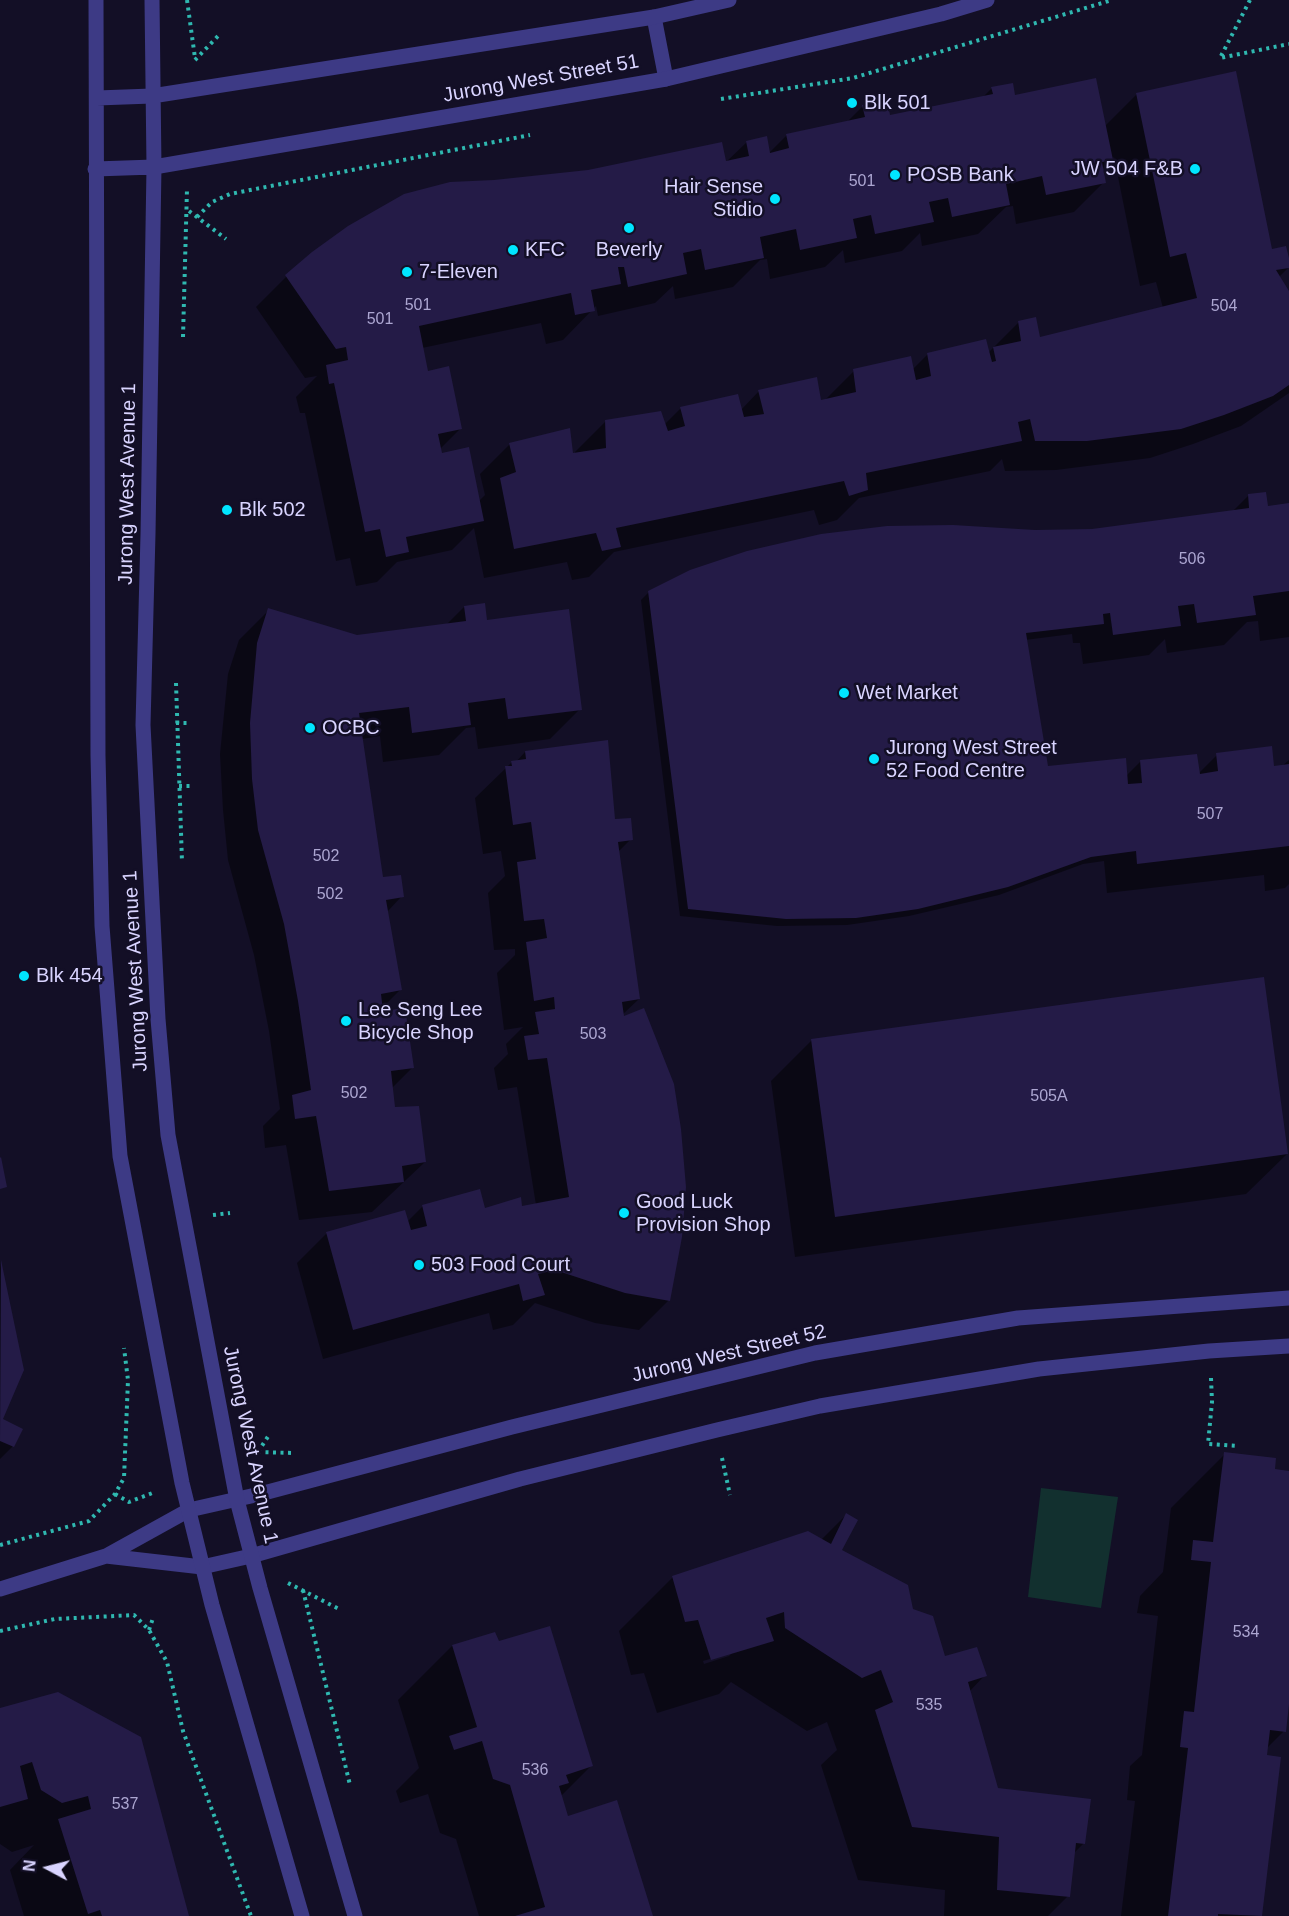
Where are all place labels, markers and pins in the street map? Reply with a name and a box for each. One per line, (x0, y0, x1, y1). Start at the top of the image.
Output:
place label: Blk 501 (864, 91, 931, 115)
marker: Blk 501 (845, 96, 859, 110)
place label: JW 504 F&B (1071, 157, 1183, 181)
marker: JW 504 F&B (1188, 162, 1202, 176)
place label: POSB Bank (907, 163, 1014, 187)
marker: POSB Bank (888, 168, 902, 182)
place label: Hair Sense Stidio (664, 175, 763, 222)
marker: Hair Sense Stidio (768, 192, 782, 206)
marker: Beverly (622, 221, 636, 235)
place label: KFC (525, 238, 565, 262)
place label: Beverly (596, 238, 662, 262)
marker: KFC (506, 243, 520, 257)
place label: 7-Eleven (419, 260, 498, 284)
marker: 7-Eleven (400, 265, 414, 279)
place label: Blk 502 (239, 498, 306, 522)
marker: Blk 502 (220, 503, 234, 517)
place label: Wet Market (856, 681, 958, 705)
marker: Wet Market (837, 686, 851, 700)
place label: OCBC (322, 716, 380, 740)
marker: OCBC (303, 721, 317, 735)
place label: Jurong West Street 52 Food Centre (886, 736, 1057, 783)
marker: Jurong West Street 52 Food Centre (867, 752, 881, 766)
place label: Blk 454 (36, 964, 103, 988)
marker: Blk 454 (17, 969, 31, 983)
place label: Lee Seng Lee Bicycle Shop (358, 998, 483, 1045)
marker: Lee Seng Lee Bicycle Shop (339, 1014, 353, 1028)
place label: Good Luck Provision Shop (636, 1190, 771, 1237)
marker: Good Luck Provision Shop (617, 1206, 631, 1220)
place label: 503 Food Court (431, 1253, 570, 1277)
marker: 503 Food Court (412, 1258, 426, 1272)

